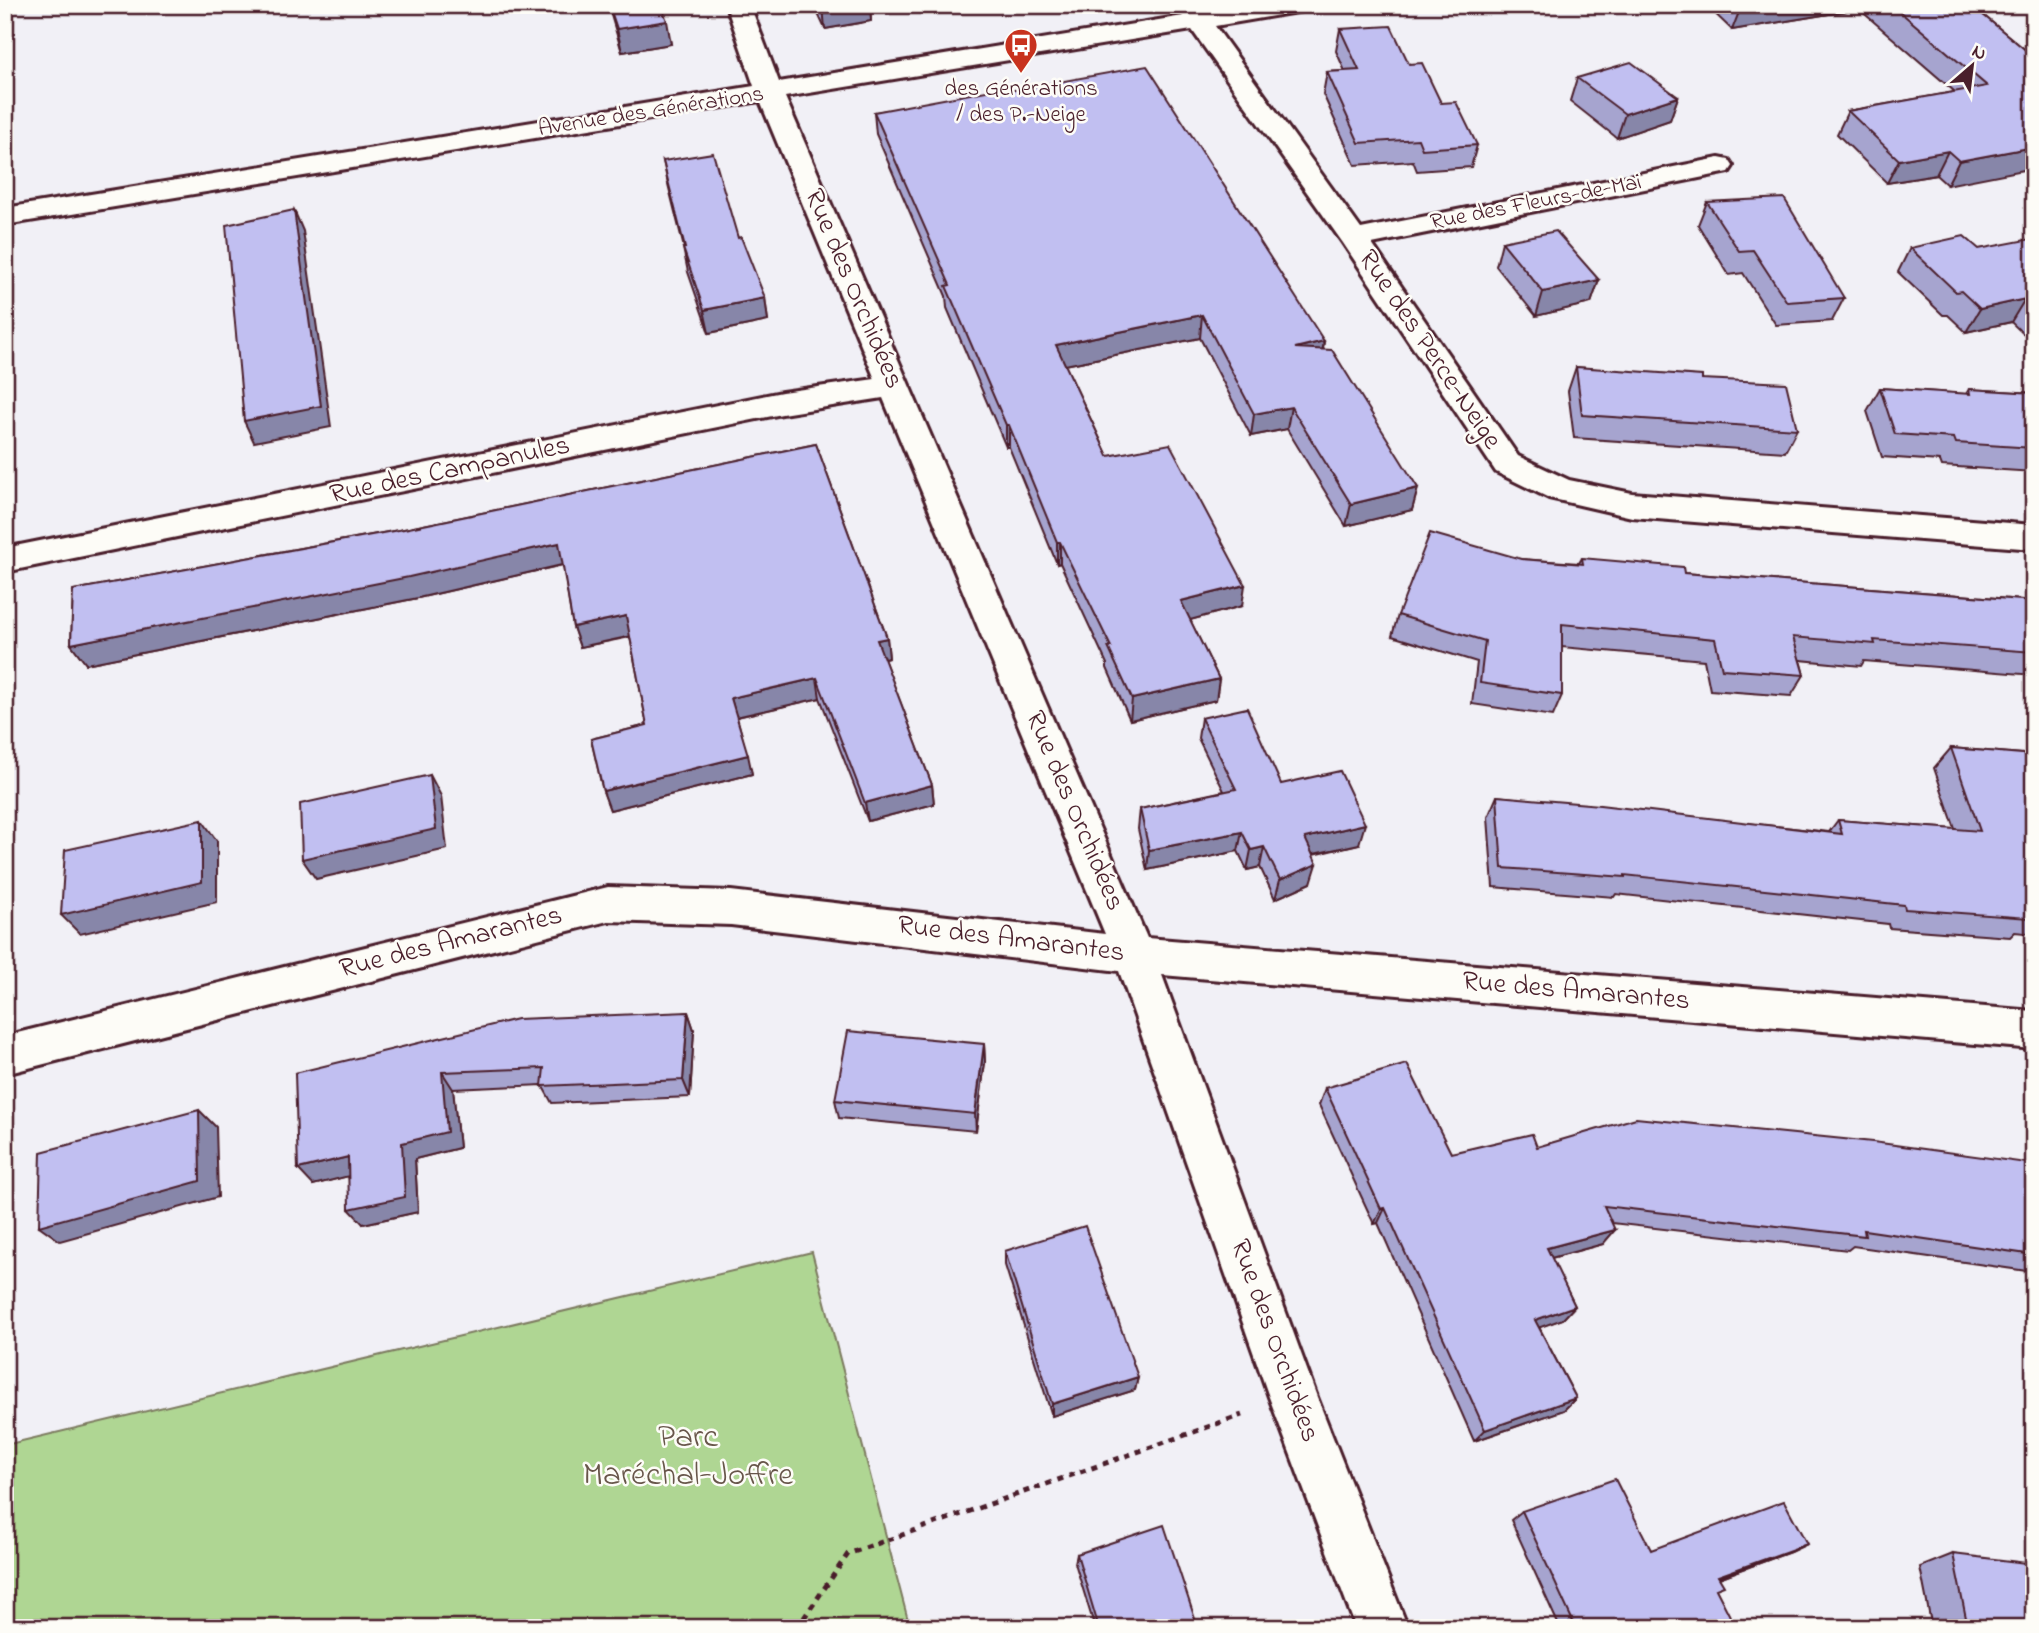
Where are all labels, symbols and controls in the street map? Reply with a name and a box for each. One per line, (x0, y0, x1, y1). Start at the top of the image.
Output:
bus stop icon: des Générations / des P.-Neige (1002, 26, 1040, 75)
north arrow (1938, 32, 2008, 102)
text: N (1967, 38, 1991, 68)
place label: des Générations / des P.-Neige (944, 73, 1098, 133)
street label: Avenue des Générations (536, 78, 766, 146)
street label: Rue des Fleurs-de-Mai (1428, 166, 1644, 240)
street label: Rue des Orchidées (792, 183, 914, 395)
street label: Rue des Perce-Neige (1347, 242, 1511, 459)
street label: Rue des Campanules (326, 426, 574, 516)
street label: Rue des Orchidées (1013, 705, 1135, 917)
street label: Rue des Amarantes (335, 895, 567, 991)
street label: Rue des Amarantes (895, 906, 1127, 974)
street label: Rue des Amarantes (1460, 962, 1692, 1022)
street label: Rue des Orchidées (1218, 1234, 1330, 1448)
park label: Parc Maréchal-Joffre (583, 1414, 793, 1500)

